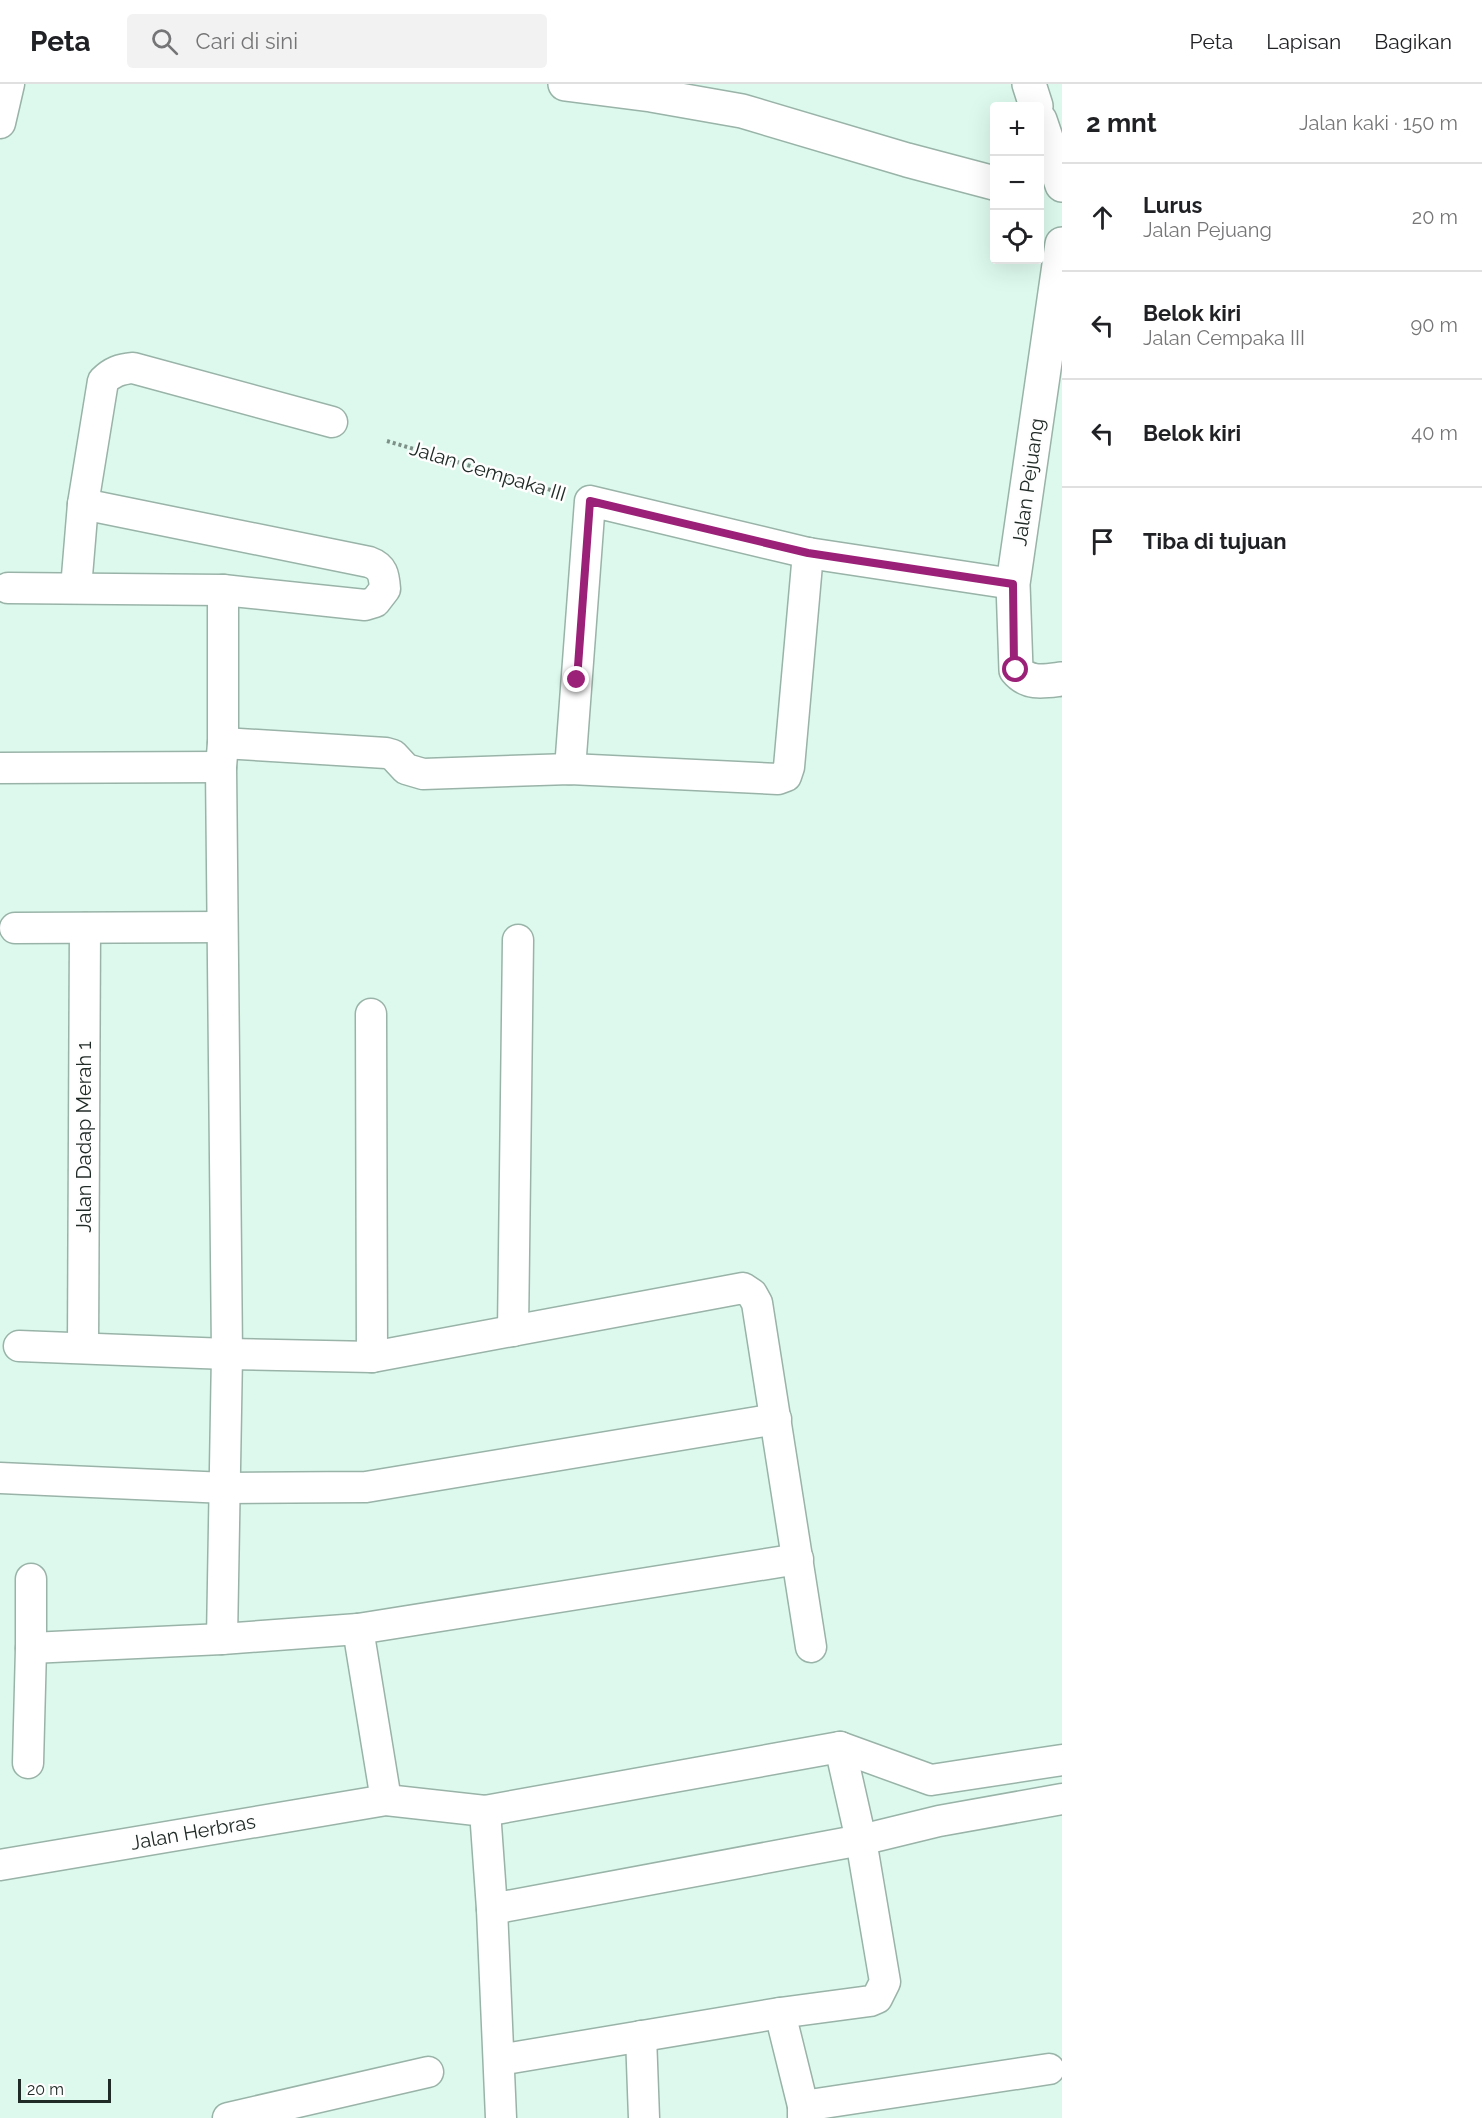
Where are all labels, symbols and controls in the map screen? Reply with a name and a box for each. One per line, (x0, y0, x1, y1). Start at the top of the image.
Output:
search box (127, 14, 547, 68)
text: Peta (30, 25, 91, 58)
icon: search (148, 25, 181, 58)
text: Cari di sini (196, 28, 298, 54)
text: Peta (1190, 29, 1233, 54)
text: Lapisan (1266, 29, 1341, 54)
text: Bagikan (1374, 29, 1452, 54)
map controls (990, 102, 1044, 264)
button: + (990, 102, 1044, 156)
text: 2 mnt (1086, 108, 1157, 138)
text: Jalan kaki · 150 m (1299, 111, 1458, 135)
button: − (990, 156, 1044, 210)
text: Lurus (1143, 192, 1202, 218)
icon: ahead (1086, 201, 1119, 234)
text: 20 m (1412, 205, 1458, 229)
button: locate (990, 210, 1044, 264)
text: Jalan Pejuang (1143, 218, 1272, 242)
text: Belok kiri (1143, 300, 1241, 326)
icon: left (1086, 309, 1119, 342)
text: 90 m (1411, 313, 1458, 337)
text: Jalan Cempaka III (1143, 326, 1305, 350)
street label: Jalan Pejuang (1007, 417, 1049, 547)
icon: left (1086, 417, 1119, 450)
text: Belok kiri (1143, 420, 1241, 446)
text: 40 m (1411, 421, 1458, 445)
street label: Jalan Cempaka III (407, 436, 569, 506)
icon: arrive (1086, 525, 1119, 558)
text: Tiba di tujuan (1143, 528, 1286, 554)
route start (1002, 656, 1028, 682)
route end (563, 666, 589, 692)
street label: Jalan Dadap Merah 1 (72, 1041, 96, 1233)
street label: Jalan Herbras (129, 1809, 257, 1855)
scale bar (18, 2076, 111, 2104)
text: 20 m (27, 2080, 64, 2099)

